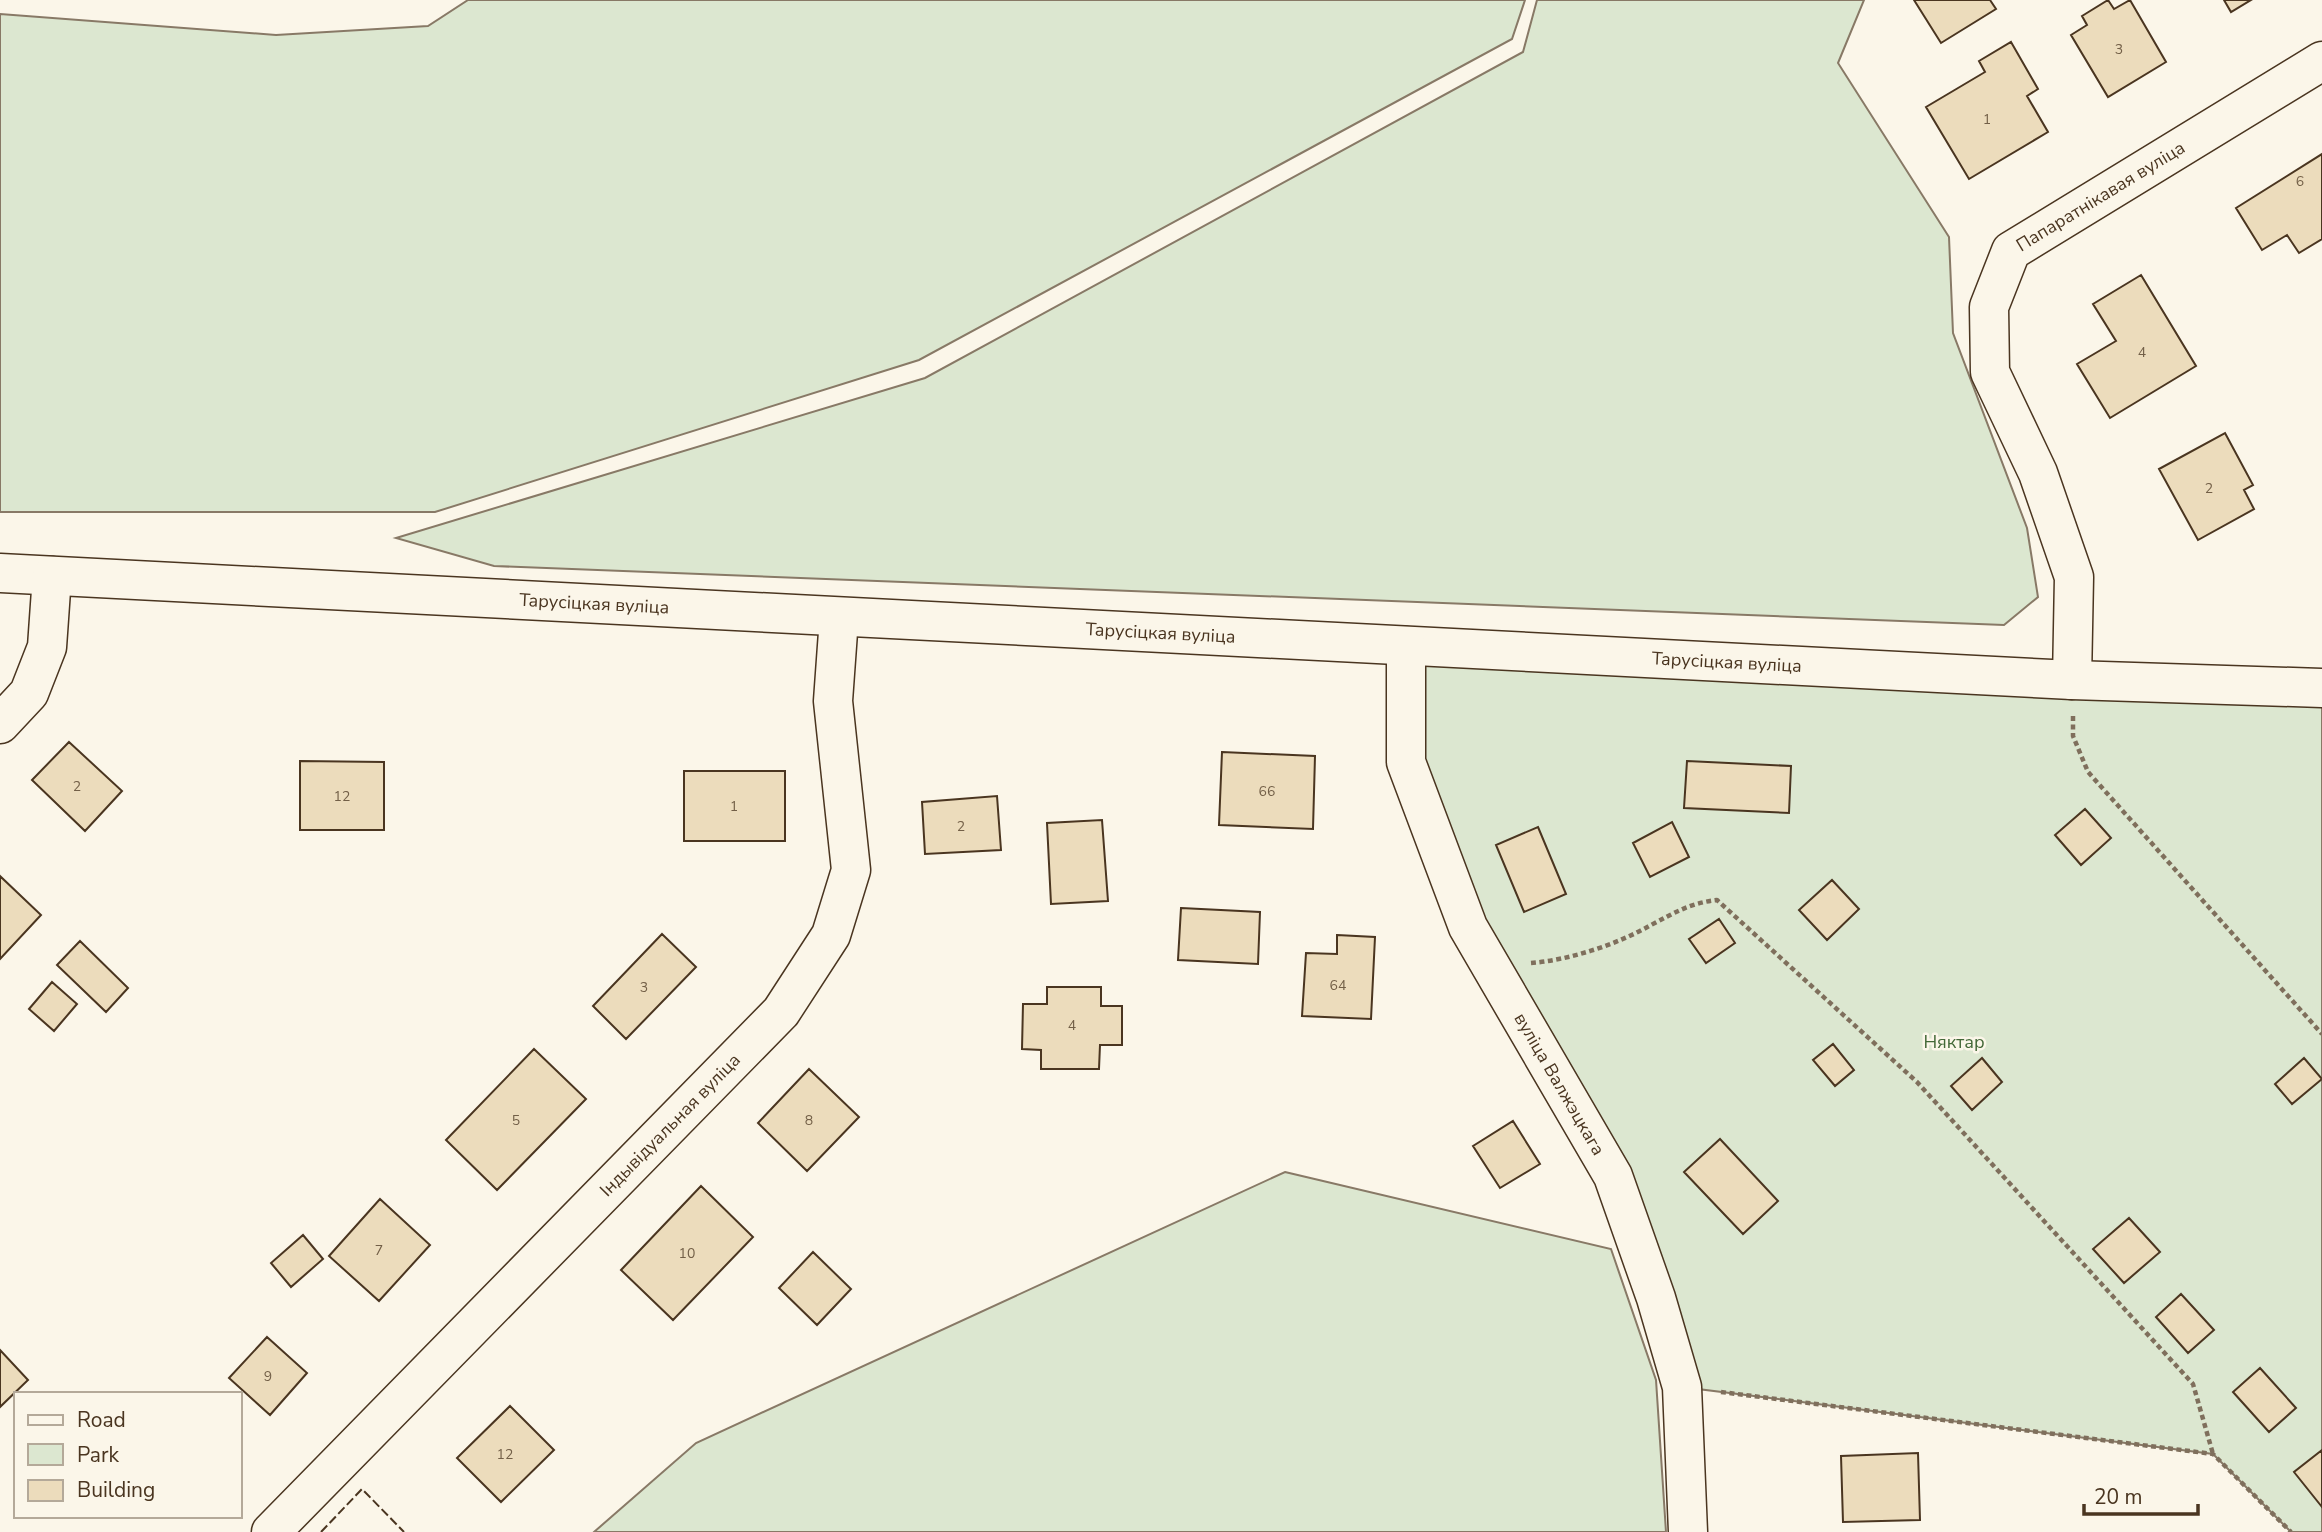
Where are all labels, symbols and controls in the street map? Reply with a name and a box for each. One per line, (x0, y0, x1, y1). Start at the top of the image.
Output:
house number: 3 (2115, 40, 2123, 59)
house number: 1 (1983, 110, 1991, 129)
street label: Папаратнікавая вуліца (2012, 136, 2190, 257)
house number: 6 (2296, 172, 2304, 191)
house number: 4 (2138, 343, 2146, 362)
house number: 2 (2205, 479, 2213, 498)
street label: Тарусіцкая вуліца (519, 588, 670, 620)
street label: Тарусіцкая вуліца (1085, 617, 1236, 649)
street label: Тарусіцкая вуліца (1651, 646, 1802, 678)
house number: 2 (73, 777, 81, 796)
house number: 66 (1259, 782, 1275, 801)
house number: 12 (334, 787, 350, 806)
house number: 1 (730, 797, 738, 816)
house number: 2 (957, 817, 965, 836)
house number: 64 (1330, 976, 1346, 995)
house number: 3 (640, 978, 648, 997)
street label: вуліца Валжэцкага (1509, 1008, 1610, 1160)
house number: 4 (1068, 1016, 1076, 1035)
park label: Няктар (1923, 1030, 1985, 1054)
street label: Індывідуальная вуліца (595, 1048, 746, 1202)
house number: 5 (512, 1111, 520, 1130)
house number: 8 (805, 1111, 813, 1130)
house number: 7 (375, 1241, 383, 1260)
house number: 10 (679, 1244, 695, 1263)
house number: 9 (264, 1367, 272, 1386)
legend (14, 1392, 242, 1518)
text: Road (77, 1406, 126, 1434)
text: Park (77, 1441, 119, 1469)
house number: 12 (497, 1445, 513, 1464)
scale bar (2084, 1472, 2198, 1516)
text: Building (77, 1476, 155, 1504)
text: 20 m (2094, 1483, 2143, 1511)

